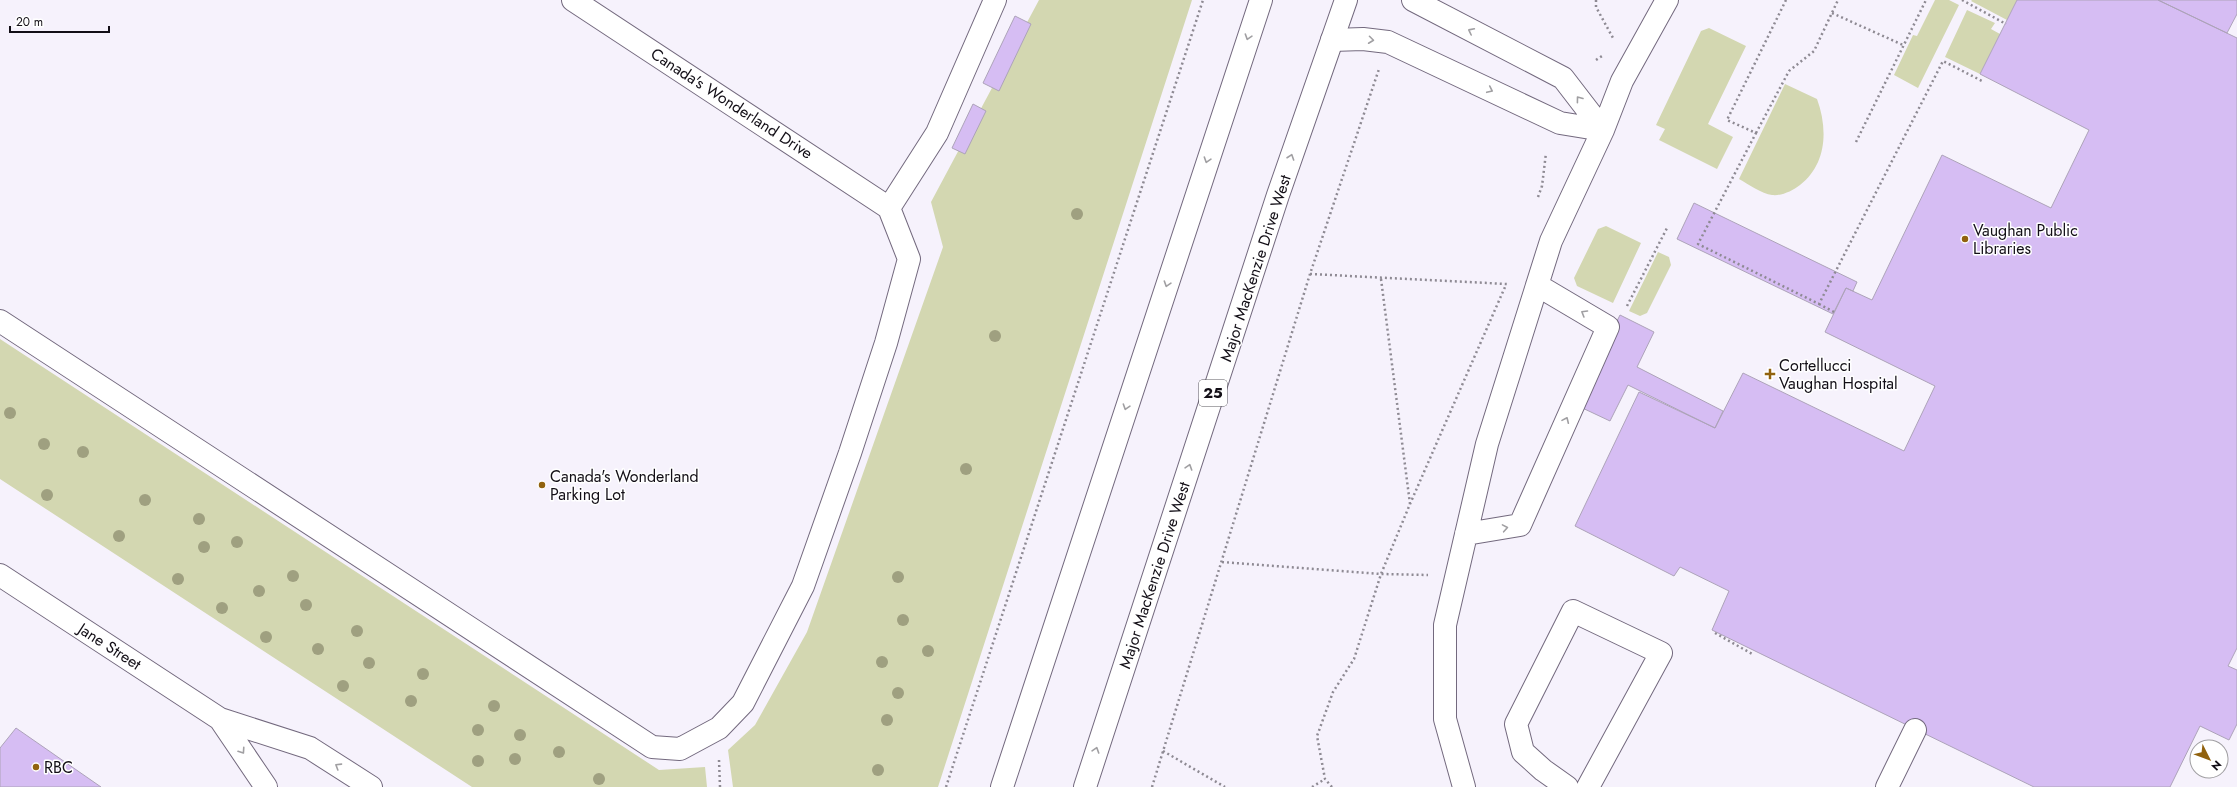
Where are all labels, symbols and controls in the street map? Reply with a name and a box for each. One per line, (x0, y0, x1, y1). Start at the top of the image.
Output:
scale bar (10, 8, 109, 34)
text: 20 m (16, 13, 43, 31)
one-way arrow (1467, 28, 1475, 36)
one-way arrow (1244, 33, 1253, 40)
one-way arrow (1368, 35, 1374, 44)
street label: Canada's Wonderland Drive (646, 42, 817, 165)
one-way arrow (1486, 85, 1493, 93)
one-way arrow (1577, 96, 1584, 103)
one-way arrow (1287, 154, 1295, 161)
one-way arrow (1203, 157, 1212, 164)
street label: Major MacKenzie Drive West (1214, 172, 1297, 365)
place label: Vaughan Public Libraries (1973, 219, 2078, 260)
marker: Vaughan Public Libraries (1960, 234, 1970, 244)
one-way arrow (1163, 280, 1171, 287)
one-way arrow (1581, 310, 1588, 318)
place label: Cortellucci Vaughan Hospital (1779, 354, 1898, 395)
marker: Cortellucci Vaughan Hospital (1764, 368, 1776, 380)
road number: 25 (1199, 380, 1227, 406)
one-way arrow (1122, 404, 1131, 411)
one-way arrow (1562, 417, 1570, 424)
one-way arrow (1184, 463, 1193, 470)
place label: Canada's Wonderland Parking Lot (550, 465, 699, 506)
street label: Major MacKenzie Drive West (1113, 479, 1196, 672)
marker: Canada's Wonderland Parking Lot (537, 480, 547, 490)
one-way arrow (1501, 524, 1508, 533)
street label: Jane Street (72, 616, 146, 676)
north arrow (2189, 739, 2229, 779)
one-way arrow (237, 747, 244, 754)
one-way arrow (1092, 747, 1100, 754)
place label: RBC (44, 756, 73, 779)
text: N (2208, 757, 2225, 774)
marker: RBC (31, 762, 41, 772)
one-way arrow (335, 763, 342, 771)

